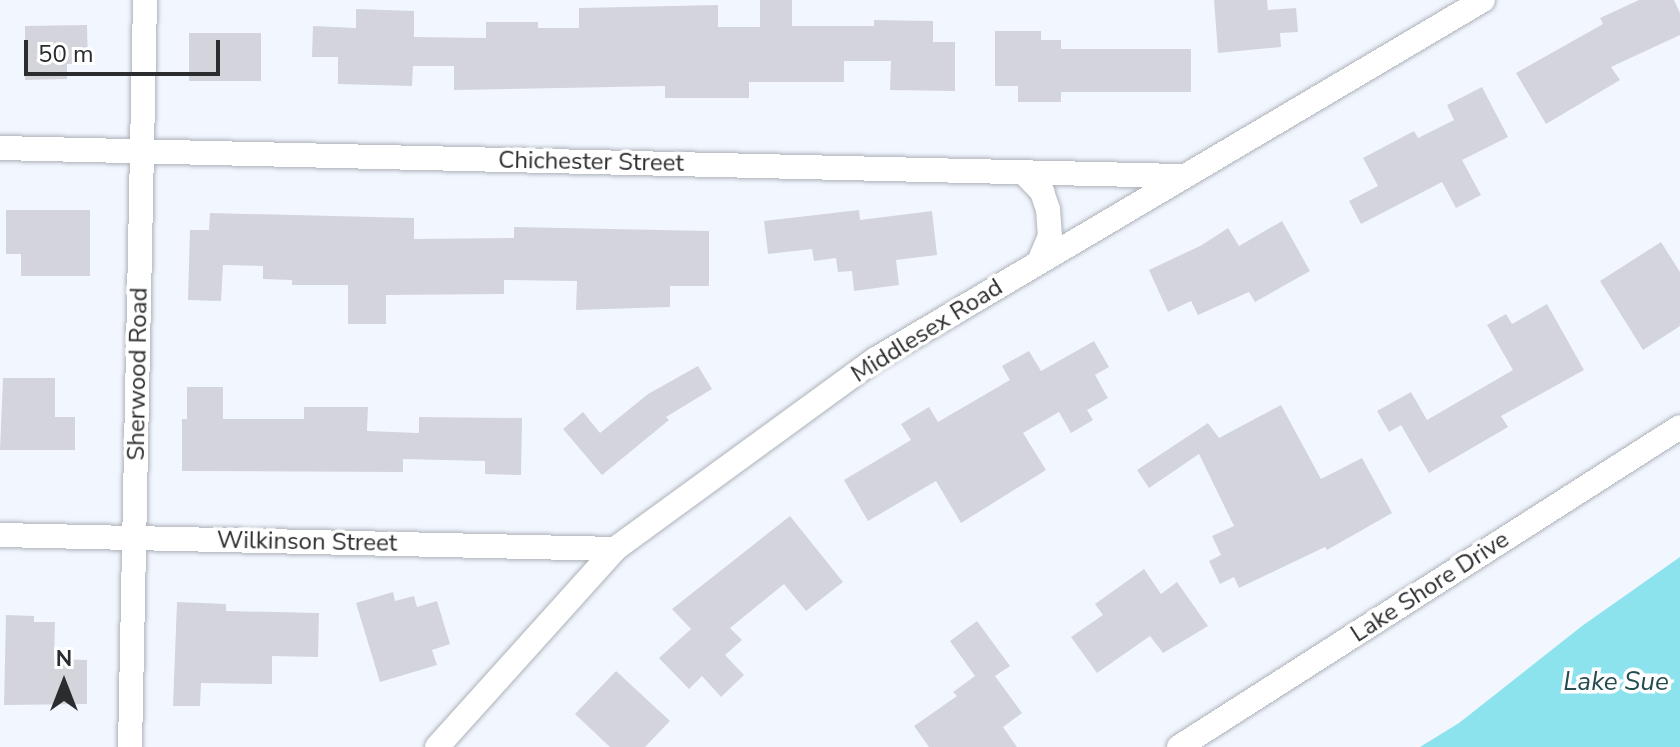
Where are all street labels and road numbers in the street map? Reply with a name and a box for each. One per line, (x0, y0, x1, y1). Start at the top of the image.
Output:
street label: Chichester Street (498, 146, 684, 178)
street label: Middlesex Road (846, 273, 1008, 389)
street label: Sherwood Road (122, 287, 154, 461)
street label: Lake Shore Drive (1346, 525, 1514, 649)
street label: Wilkinson Street (217, 526, 397, 558)

